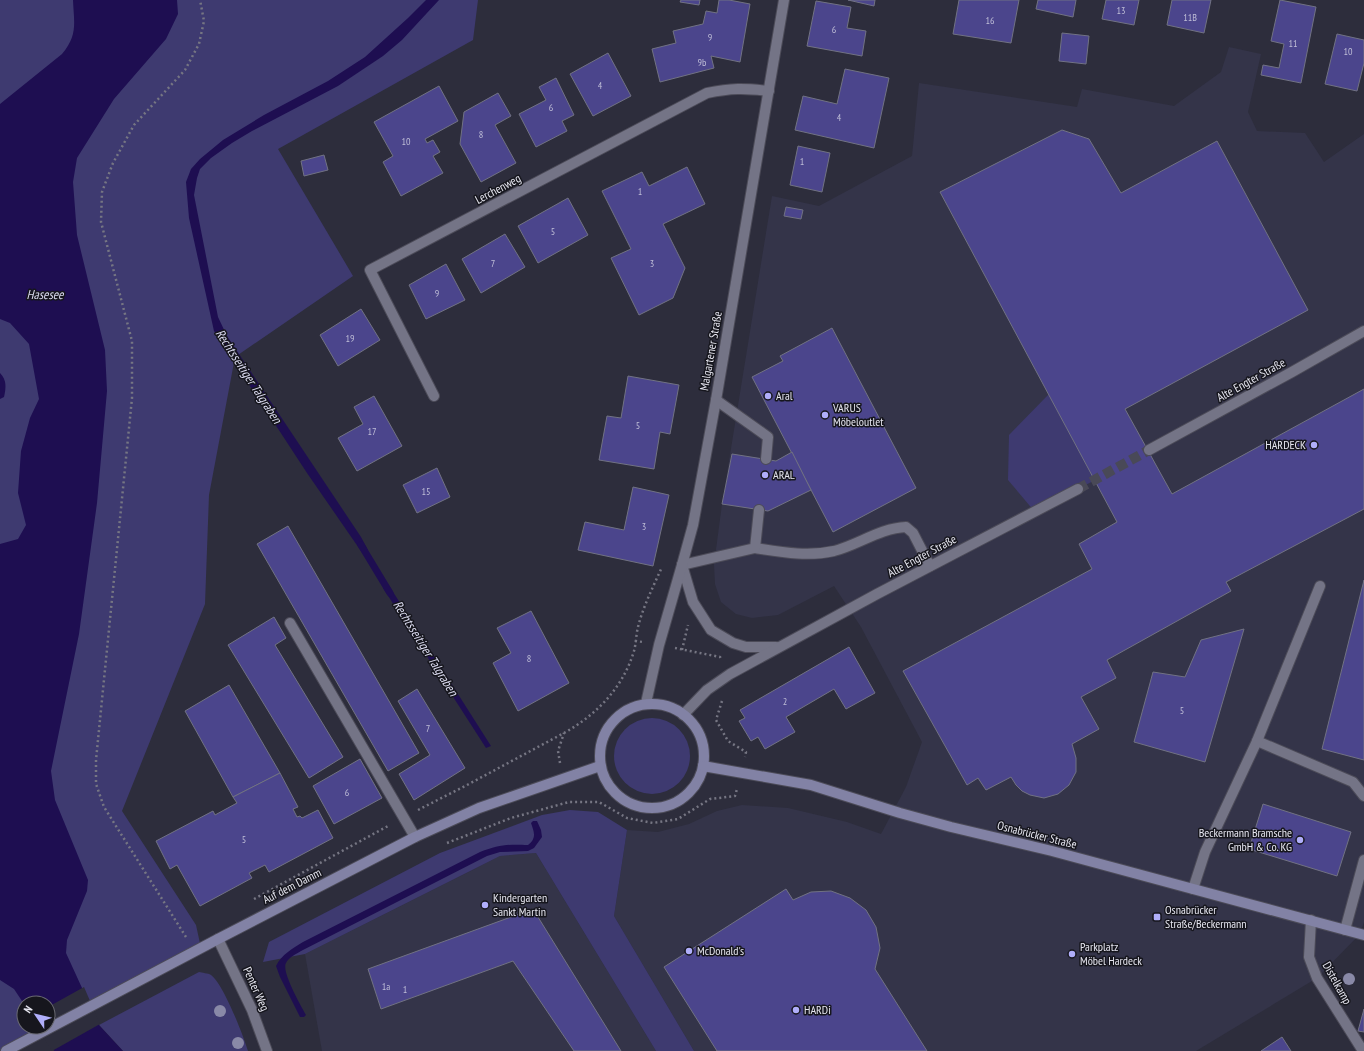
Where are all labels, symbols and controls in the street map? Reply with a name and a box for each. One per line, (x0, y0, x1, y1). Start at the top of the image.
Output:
house number: 13 (1117, 4, 1126, 17)
house number: 11B (1183, 11, 1197, 24)
house number: 16 (986, 14, 995, 27)
house number: 6 (832, 23, 837, 36)
house number: 9 (708, 31, 712, 44)
house number: 11 (1289, 37, 1298, 50)
house number: 10 (1344, 45, 1353, 58)
house number: 9b (698, 56, 706, 69)
house number: 4 (598, 79, 603, 92)
house number: 6 (549, 101, 554, 114)
house number: 4 (837, 111, 842, 124)
house number: 8 (479, 128, 483, 141)
house number: 10 (402, 135, 411, 148)
house number: 1 (800, 155, 804, 168)
street label: Lerchenweg (472, 170, 523, 207)
house number: 1 (638, 185, 642, 198)
house number: 5 (551, 225, 555, 238)
house number: 7 (491, 257, 495, 270)
house number: 3 (650, 257, 654, 270)
water label: Hasesee (27, 286, 65, 303)
house number: 9 (435, 287, 439, 300)
street label: Malgartener Straße (696, 310, 725, 392)
water label: Rechtsseitiger Talgraben (212, 326, 286, 428)
house number: 19 (346, 332, 355, 345)
street label: Alte Engter Straße (1214, 355, 1288, 405)
place label: Aral (776, 388, 793, 403)
marker: Aral (763, 391, 773, 401)
place label: VARUS Möbeloutlet (832, 400, 884, 429)
marker: VARUS Möbeloutlet (820, 410, 830, 420)
house number: 5 (636, 419, 640, 432)
house number: 17 (368, 425, 377, 438)
place label: HARDECK (1265, 437, 1306, 452)
marker: HARDECK (1309, 440, 1319, 450)
place label: ARAL (773, 467, 795, 482)
marker: ARAL (760, 470, 770, 480)
house number: 15 (422, 485, 431, 498)
house number: 3 (642, 520, 646, 533)
street label: Alte Engter Straße (885, 531, 959, 580)
water label: Rechtsseitiger Talgraben (389, 597, 462, 700)
house number: 8 (527, 652, 531, 665)
house number: 2 (783, 695, 787, 708)
house number: 5 (1180, 704, 1184, 717)
house number: 7 (426, 722, 430, 735)
house number: 6 (345, 786, 350, 799)
street label: Osnabrücker Straße (996, 817, 1078, 852)
place label: Beckermann Bramsche GmbH & Co. KG (1199, 825, 1292, 854)
house number: 5 (242, 833, 246, 846)
marker: Beckermann Bramsche GmbH & Co. KG (1295, 835, 1305, 845)
street label: Auf dem Damm (260, 864, 324, 907)
place label: Kindergarten Sankt Martin (493, 890, 547, 919)
marker: Kindergarten Sankt Martin (480, 900, 490, 910)
place label: Osnabrücker Straße/Beckermann (1165, 902, 1247, 931)
marker: Osnabrücker Straße/Beckermann (1152, 912, 1162, 922)
place label: Parkplatz Möbel Hardeck (1080, 939, 1142, 968)
place label: McDonald's (697, 943, 744, 958)
marker: McDonald's (684, 946, 694, 956)
marker: Parkplatz Möbel Hardeck (1067, 949, 1077, 959)
street label: Distelkamp (1320, 959, 1355, 1007)
street label: Penter Weg (240, 964, 273, 1013)
house number: 1a (382, 980, 390, 993)
house number: 1 (403, 983, 407, 996)
north arrow (16, 995, 56, 1035)
place label: HARDi (804, 1002, 831, 1017)
text: N (20, 1003, 35, 1016)
marker: HARDi (791, 1005, 801, 1015)

